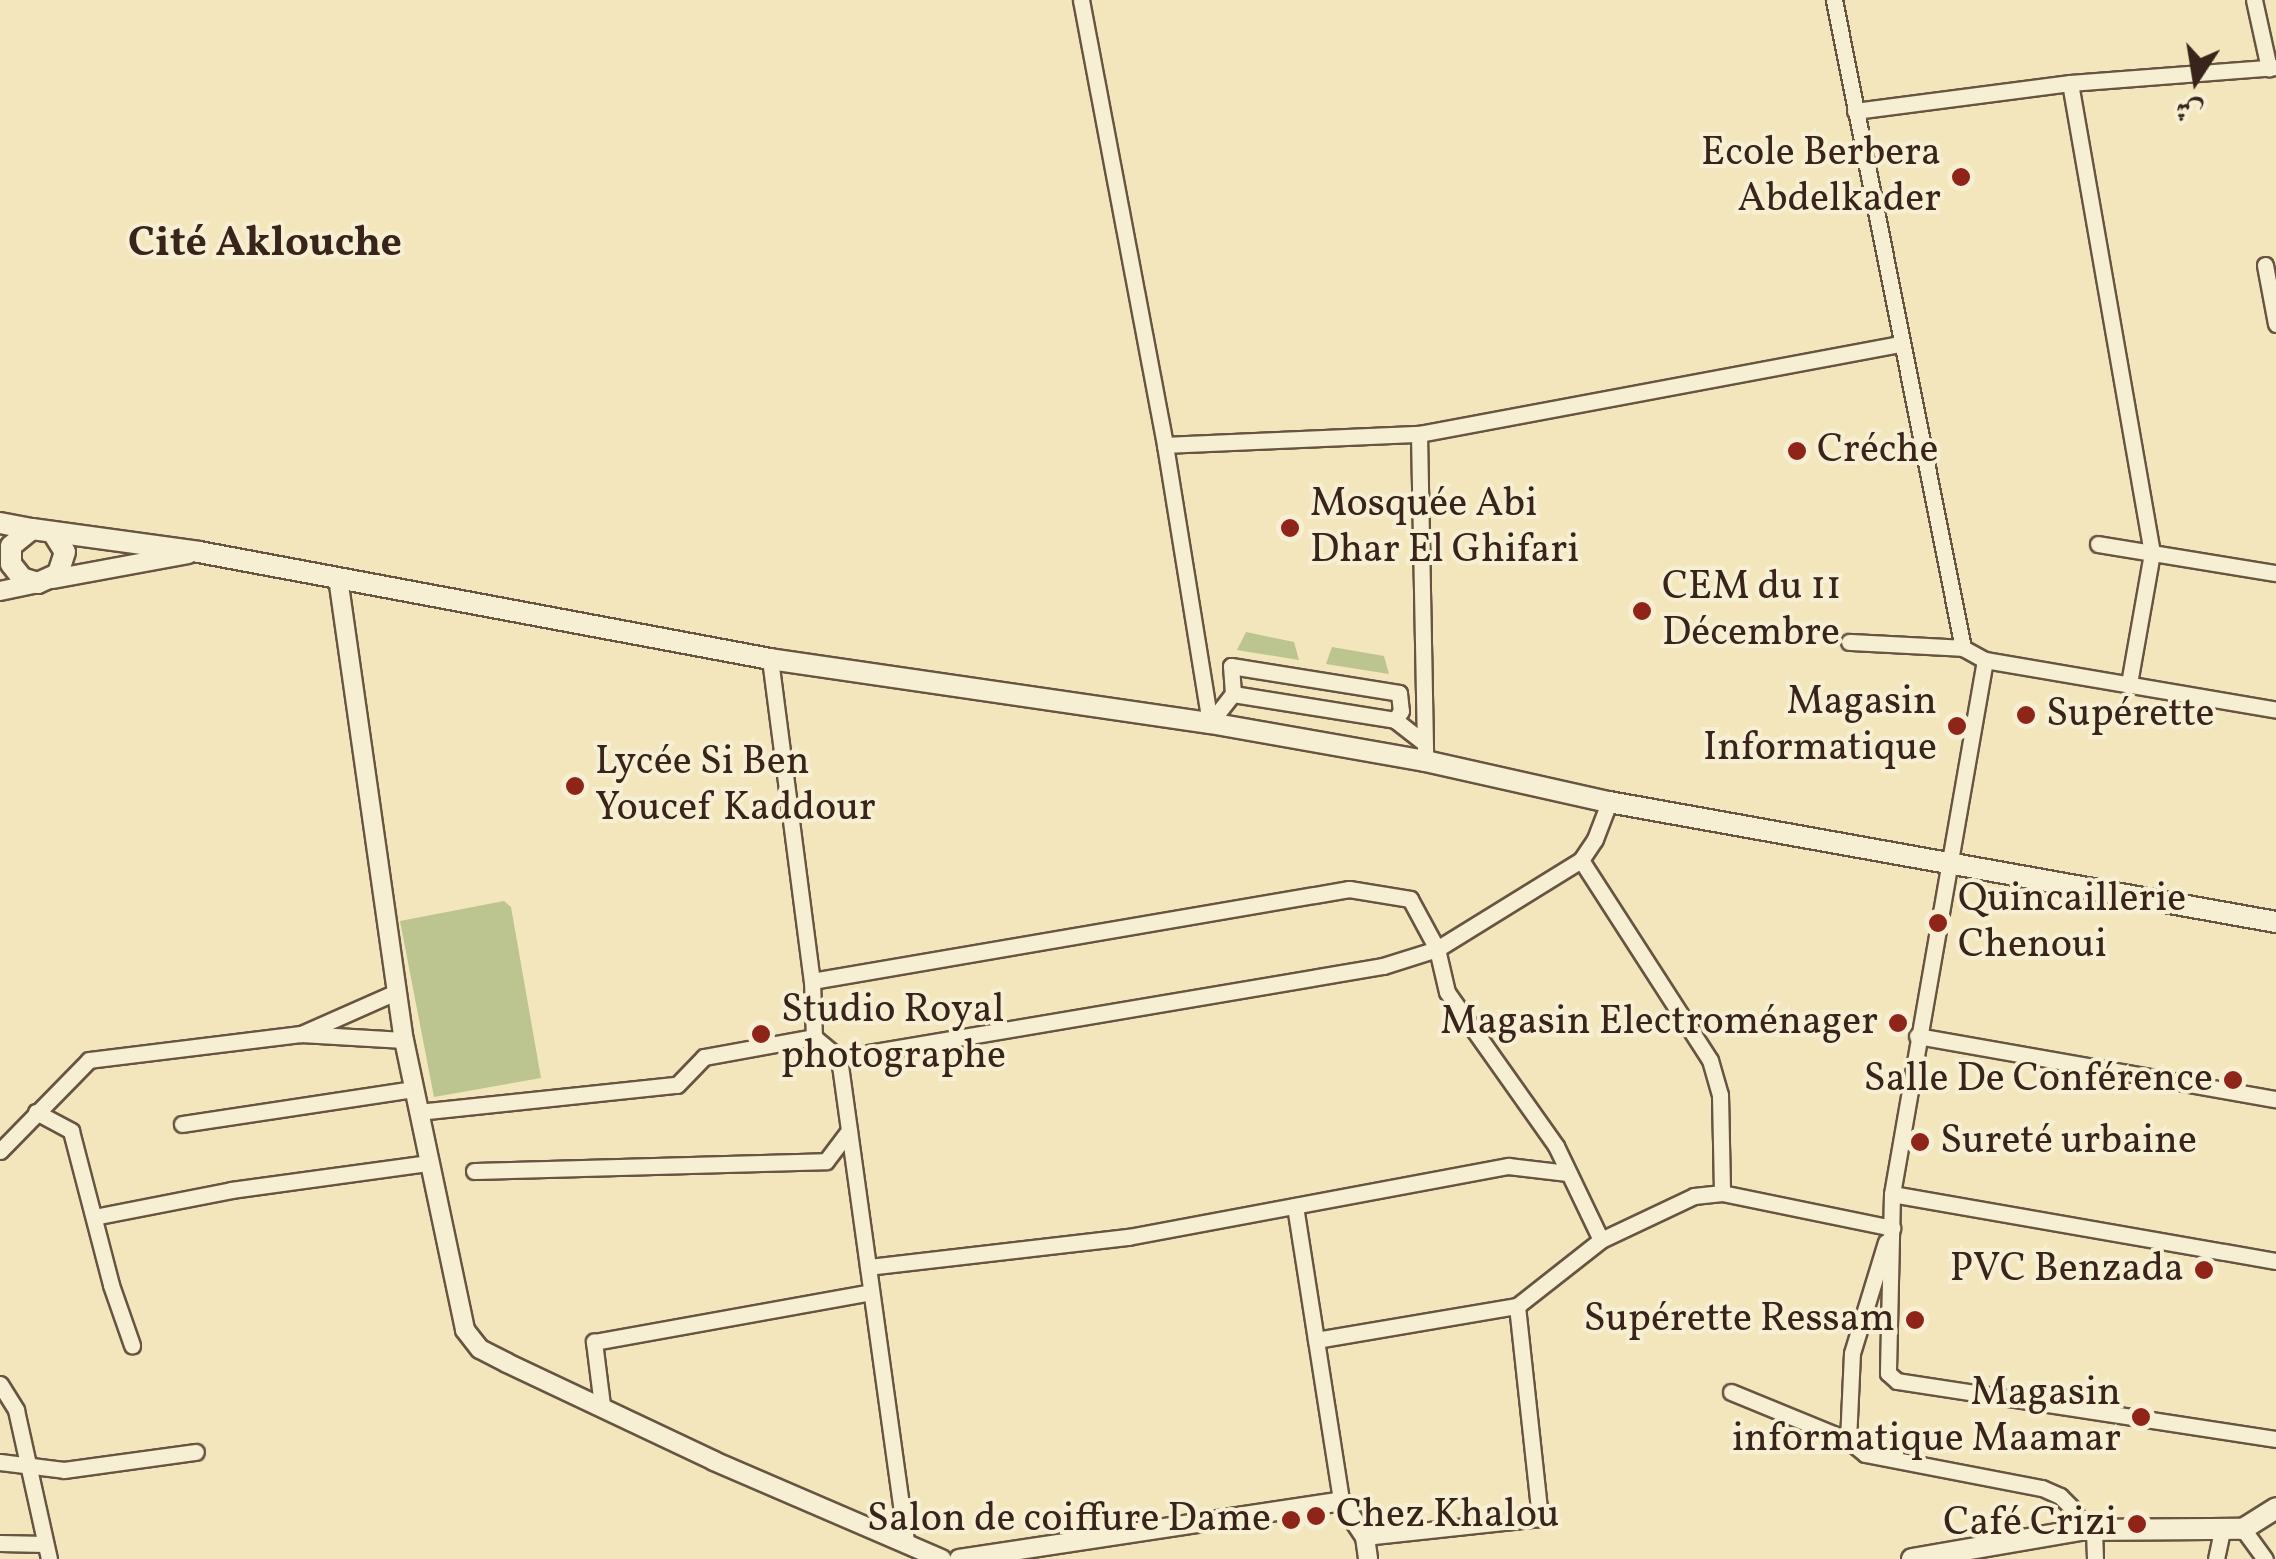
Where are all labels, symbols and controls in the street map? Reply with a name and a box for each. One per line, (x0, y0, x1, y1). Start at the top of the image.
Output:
north arrow (2146, 30, 2246, 130)
text: ش (2172, 88, 2207, 132)
place label: Ecole Berbera Abdelkader (1701, 130, 1941, 224)
marker: Ecole Berbera Abdelkader (1950, 166, 1972, 188)
district label: Cité Aklouche (128, 220, 402, 270)
place label: Créche (1817, 427, 1939, 475)
marker: Créche (1786, 440, 1808, 462)
place label: Mosquée Abi Dhar El Ghifari (1310, 481, 1579, 575)
marker: Mosquée Abi Dhar El Ghifari (1279, 517, 1301, 539)
place label: CEM du 11 Décembre (1662, 564, 1842, 658)
marker: CEM du 11 Décembre (1631, 600, 1653, 622)
place label: Magasin Informatique (1703, 679, 1937, 773)
place label: Supérette (2046, 691, 2214, 739)
marker: Supérette (2015, 704, 2037, 726)
marker: Magasin Informatique (1946, 715, 1968, 737)
place label: Lycée Si Ben Youcef Kaddour (595, 739, 872, 833)
marker: Lycée Si Ben Youcef Kaddour (564, 775, 586, 797)
place label: Quincaillerie Chenoui (1958, 876, 2186, 970)
marker: Quincaillerie Chenoui (1927, 912, 1949, 934)
place label: Studio Royal photographe (781, 987, 1006, 1081)
place label: Magasin Electroménager (1440, 999, 1878, 1047)
marker: Magasin Electroménager (1887, 1012, 1909, 1034)
marker: Studio Royal photographe (750, 1023, 772, 1045)
place label: Salle De Conférence (1864, 1056, 2213, 1104)
marker: Salle De Conférence (2222, 1069, 2244, 1091)
place label: Sureté urbaine (1940, 1118, 2197, 1166)
marker: Sureté urbaine (1909, 1131, 1931, 1153)
place label: PVC Benzada (1950, 1246, 2184, 1294)
marker: PVC Benzada (2193, 1259, 2215, 1281)
place label: Supérette Ressam (1583, 1296, 1895, 1344)
marker: Supérette Ressam (1904, 1309, 1926, 1331)
place label: Magasin informatique Maamar (1732, 1370, 2121, 1464)
marker: Magasin informatique Maamar (2130, 1406, 2152, 1428)
place label: Chez Khalou (1336, 1492, 1560, 1540)
place label: Salon de coiffure Dame (867, 1496, 1271, 1544)
place label: Café Crizi (1943, 1500, 2117, 1548)
marker: Chez Khalou (1305, 1505, 1327, 1527)
marker: Salon de coiffure Dame (1280, 1509, 1302, 1531)
marker: Café Crizi (2126, 1513, 2148, 1535)

